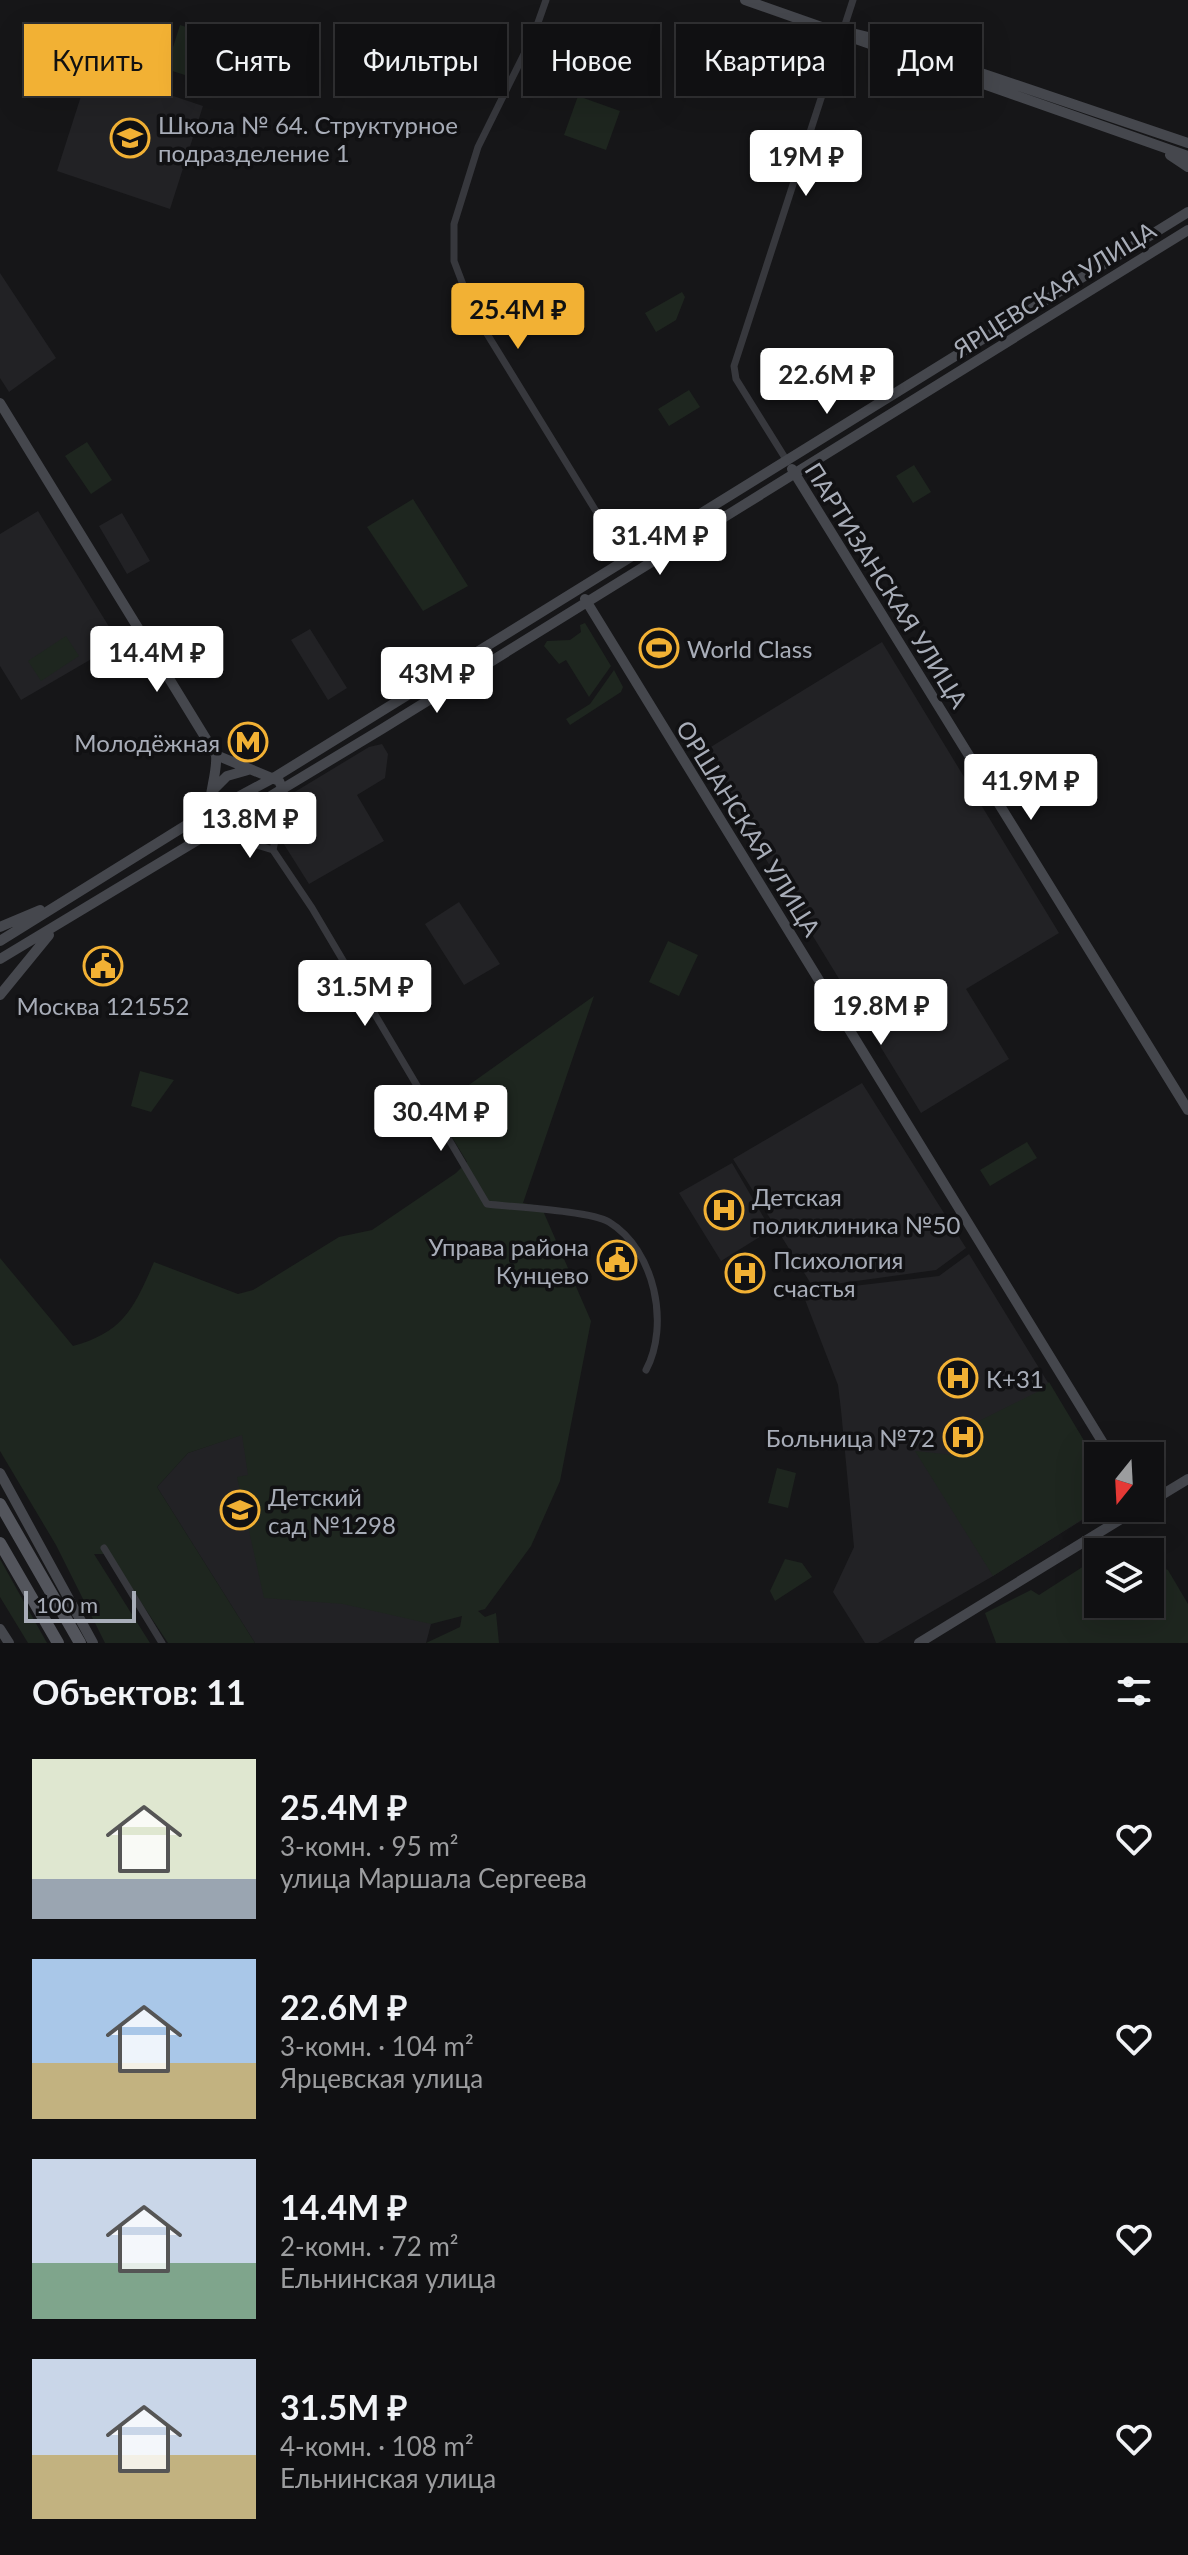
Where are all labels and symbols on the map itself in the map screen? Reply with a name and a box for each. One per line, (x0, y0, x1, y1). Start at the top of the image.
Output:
place label: Школа № 64. Структурное подразделение 1 (158, 110, 458, 167)
school or university icon: Школа № 64. Структурное подразделение 1 (109, 117, 151, 159)
pin: 19M ₽ (750, 130, 862, 198)
street label: ЯРЦЕВСКАЯ УЛИЦА (947, 214, 1161, 364)
pin: 25.4M ₽ (444, 283, 592, 351)
pin: 22.6M ₽ (753, 348, 901, 416)
street label: ПАРТИЗАНСКАЯ УЛИЦА (800, 457, 975, 714)
pin: 31.4M ₽ (586, 509, 734, 577)
pin: 14.4M ₽ (83, 626, 231, 694)
sports icon: World Class (638, 627, 680, 669)
place label: World Class (687, 634, 813, 663)
pin: 43M ₽ (381, 647, 493, 715)
street label: ОРШАНСКАЯ УЛИЦА (671, 715, 828, 942)
metro station icon: Молодёжная (227, 721, 269, 763)
place label: Молодёжная (74, 728, 220, 757)
pin: 41.9M ₽ (957, 754, 1105, 822)
pin: 13.8M ₽ (176, 792, 324, 860)
public building icon: Москва 121552 (82, 945, 124, 987)
pin: 31.5M ₽ (291, 960, 439, 1028)
pin: 19.8M ₽ (807, 979, 955, 1047)
place label: Москва 121552 (17, 991, 189, 1020)
pin: 30.4M ₽ (367, 1085, 515, 1153)
place label: Детская поликлиника №50 (752, 1182, 960, 1239)
hospital icon: Детская поликлиника №50 (703, 1189, 745, 1231)
place label: Управа района Кунцево (429, 1232, 589, 1289)
public building icon: Управа района Кунцево (596, 1239, 638, 1281)
place label: Психология счастья (773, 1245, 903, 1302)
hospital icon: Психология счастья (724, 1252, 766, 1294)
hospital icon: К+31 (937, 1357, 979, 1399)
place label: К+31 (986, 1364, 1044, 1393)
hospital icon: Больница №72 (942, 1416, 984, 1458)
place label: Больница №72 (766, 1423, 935, 1452)
north arrow (1084, 1442, 1164, 1522)
place label: Детский сад №1298 (268, 1482, 396, 1539)
school or university icon: Детский сад №1298 (219, 1489, 261, 1531)
scale bar (24, 1587, 136, 1623)

